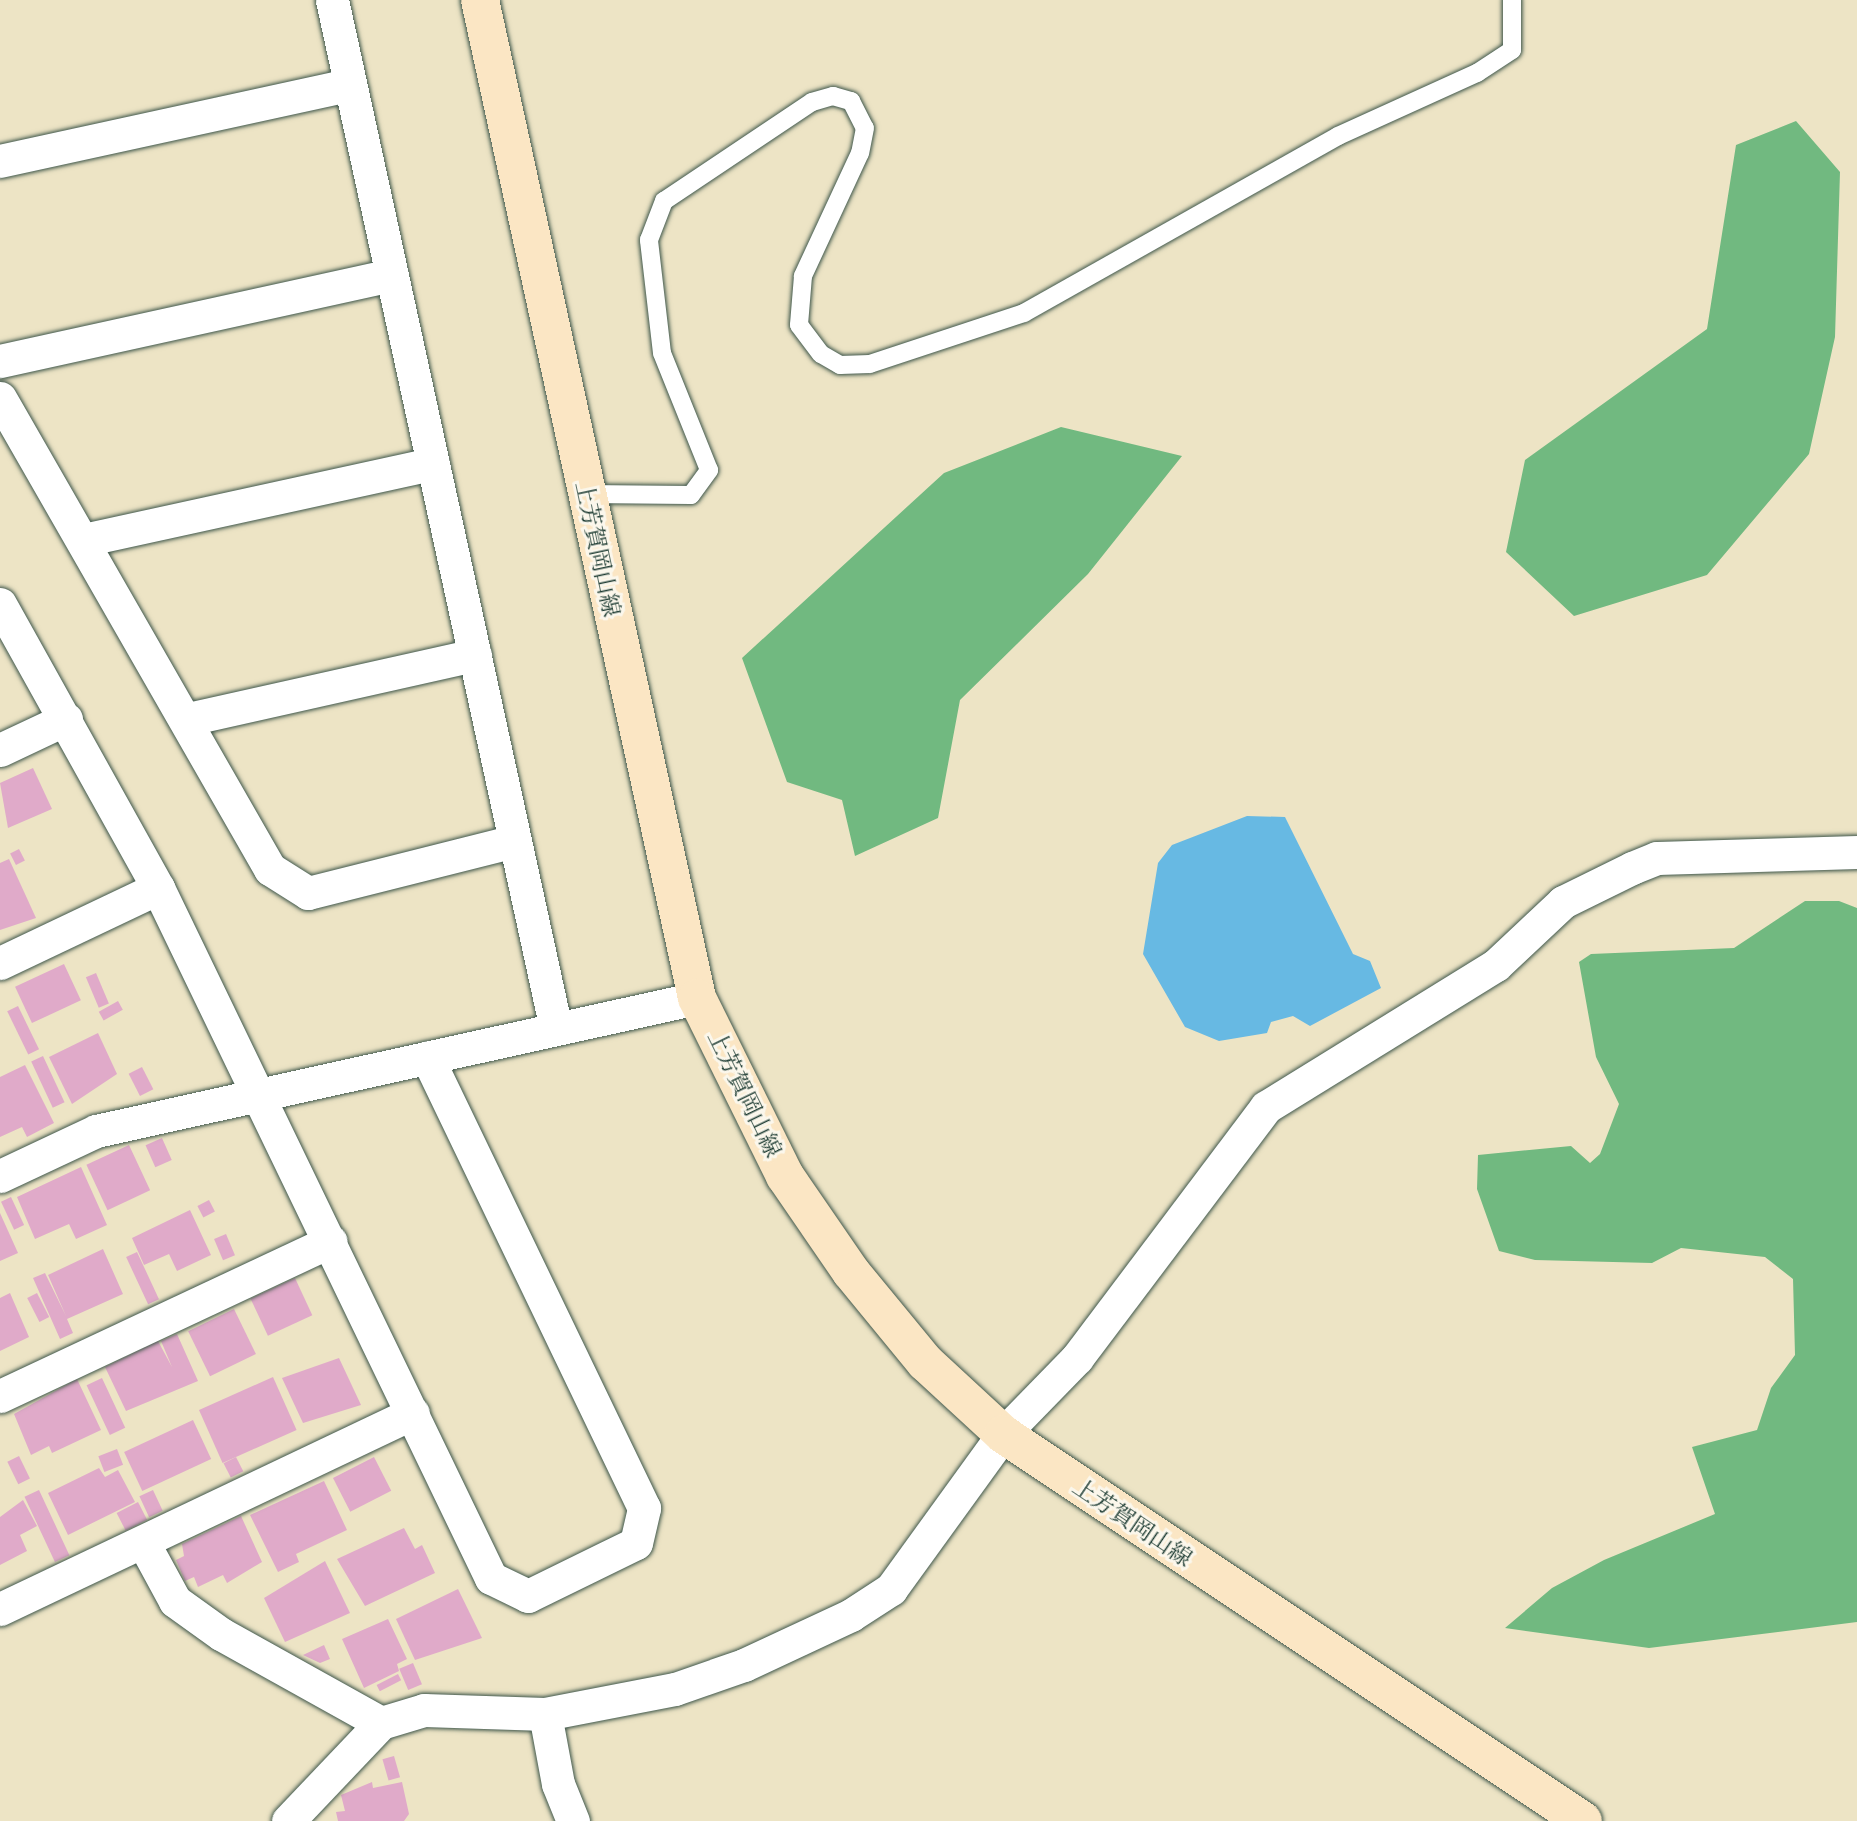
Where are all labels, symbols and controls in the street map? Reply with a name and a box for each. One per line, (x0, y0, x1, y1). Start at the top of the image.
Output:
street label: 上芳賀岡山線 (569, 479, 625, 619)
street label: 上芳賀岡山線 (701, 1026, 787, 1162)
street label: 上芳賀岡山線 (1067, 1473, 1197, 1573)

